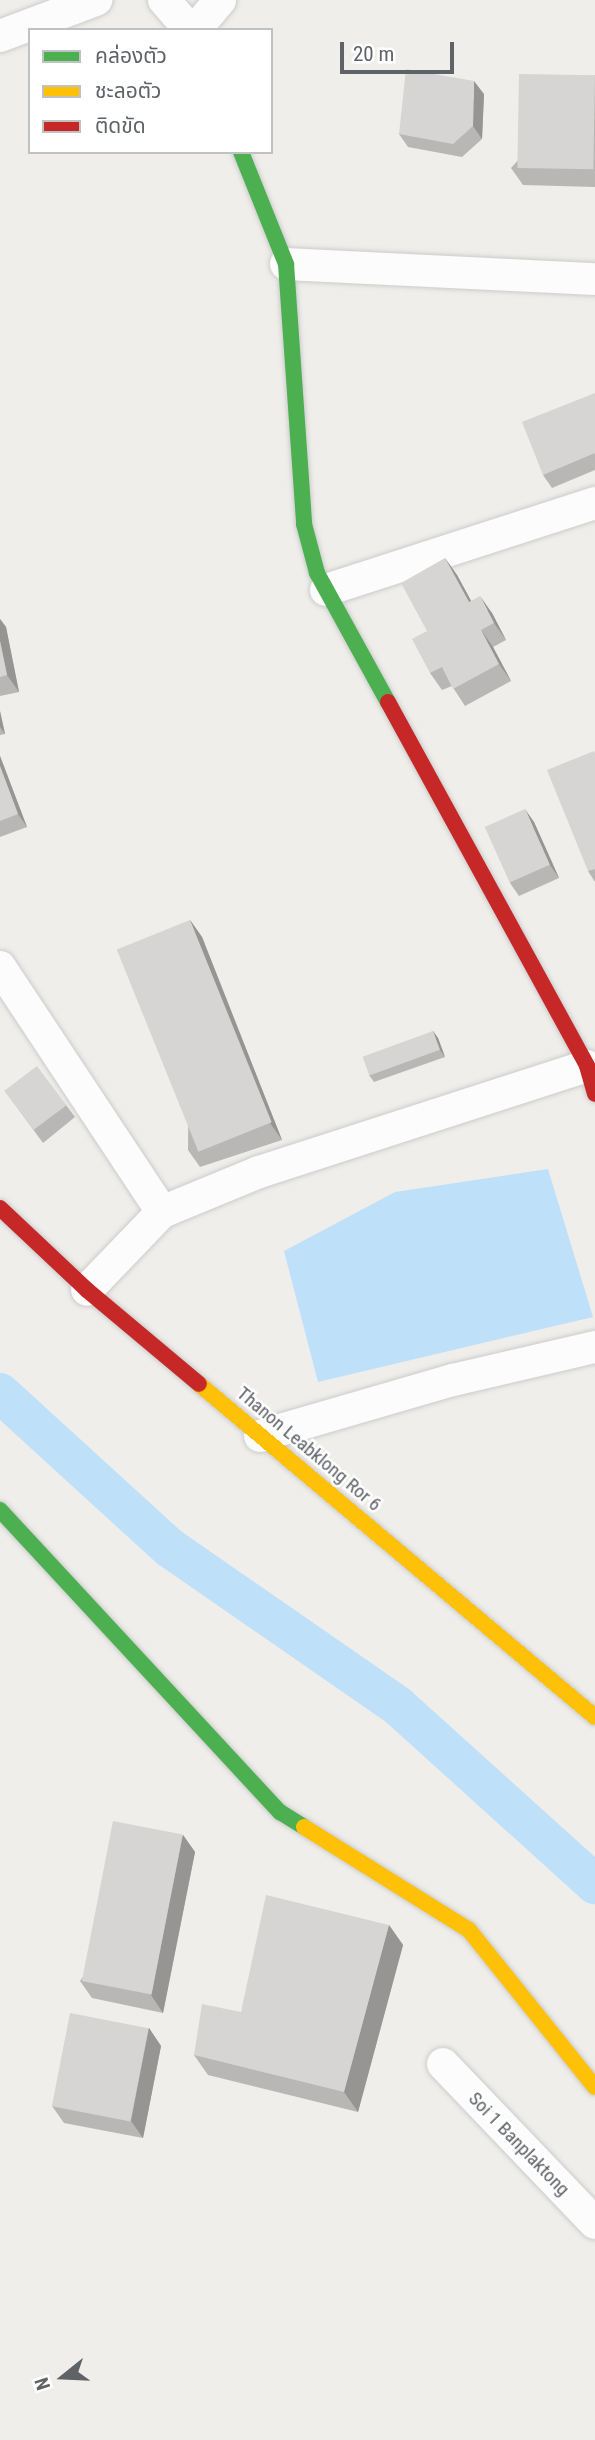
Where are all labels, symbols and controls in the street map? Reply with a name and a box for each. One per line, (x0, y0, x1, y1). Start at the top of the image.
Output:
legend (28, 28, 273, 154)
scale bar (343, 28, 457, 72)
text: 20 m (353, 42, 394, 66)
text: คล่องตัว (95, 44, 167, 68)
text: ชะลอตัว (95, 79, 161, 103)
text: ติดขัด (95, 114, 146, 138)
street label: Thanon Leabklong Ror 6 (232, 1382, 386, 1516)
street label: Soi 1 Banplaktong (464, 2087, 574, 2201)
north arrow (28, 2342, 98, 2412)
text: N (30, 2375, 55, 2393)

